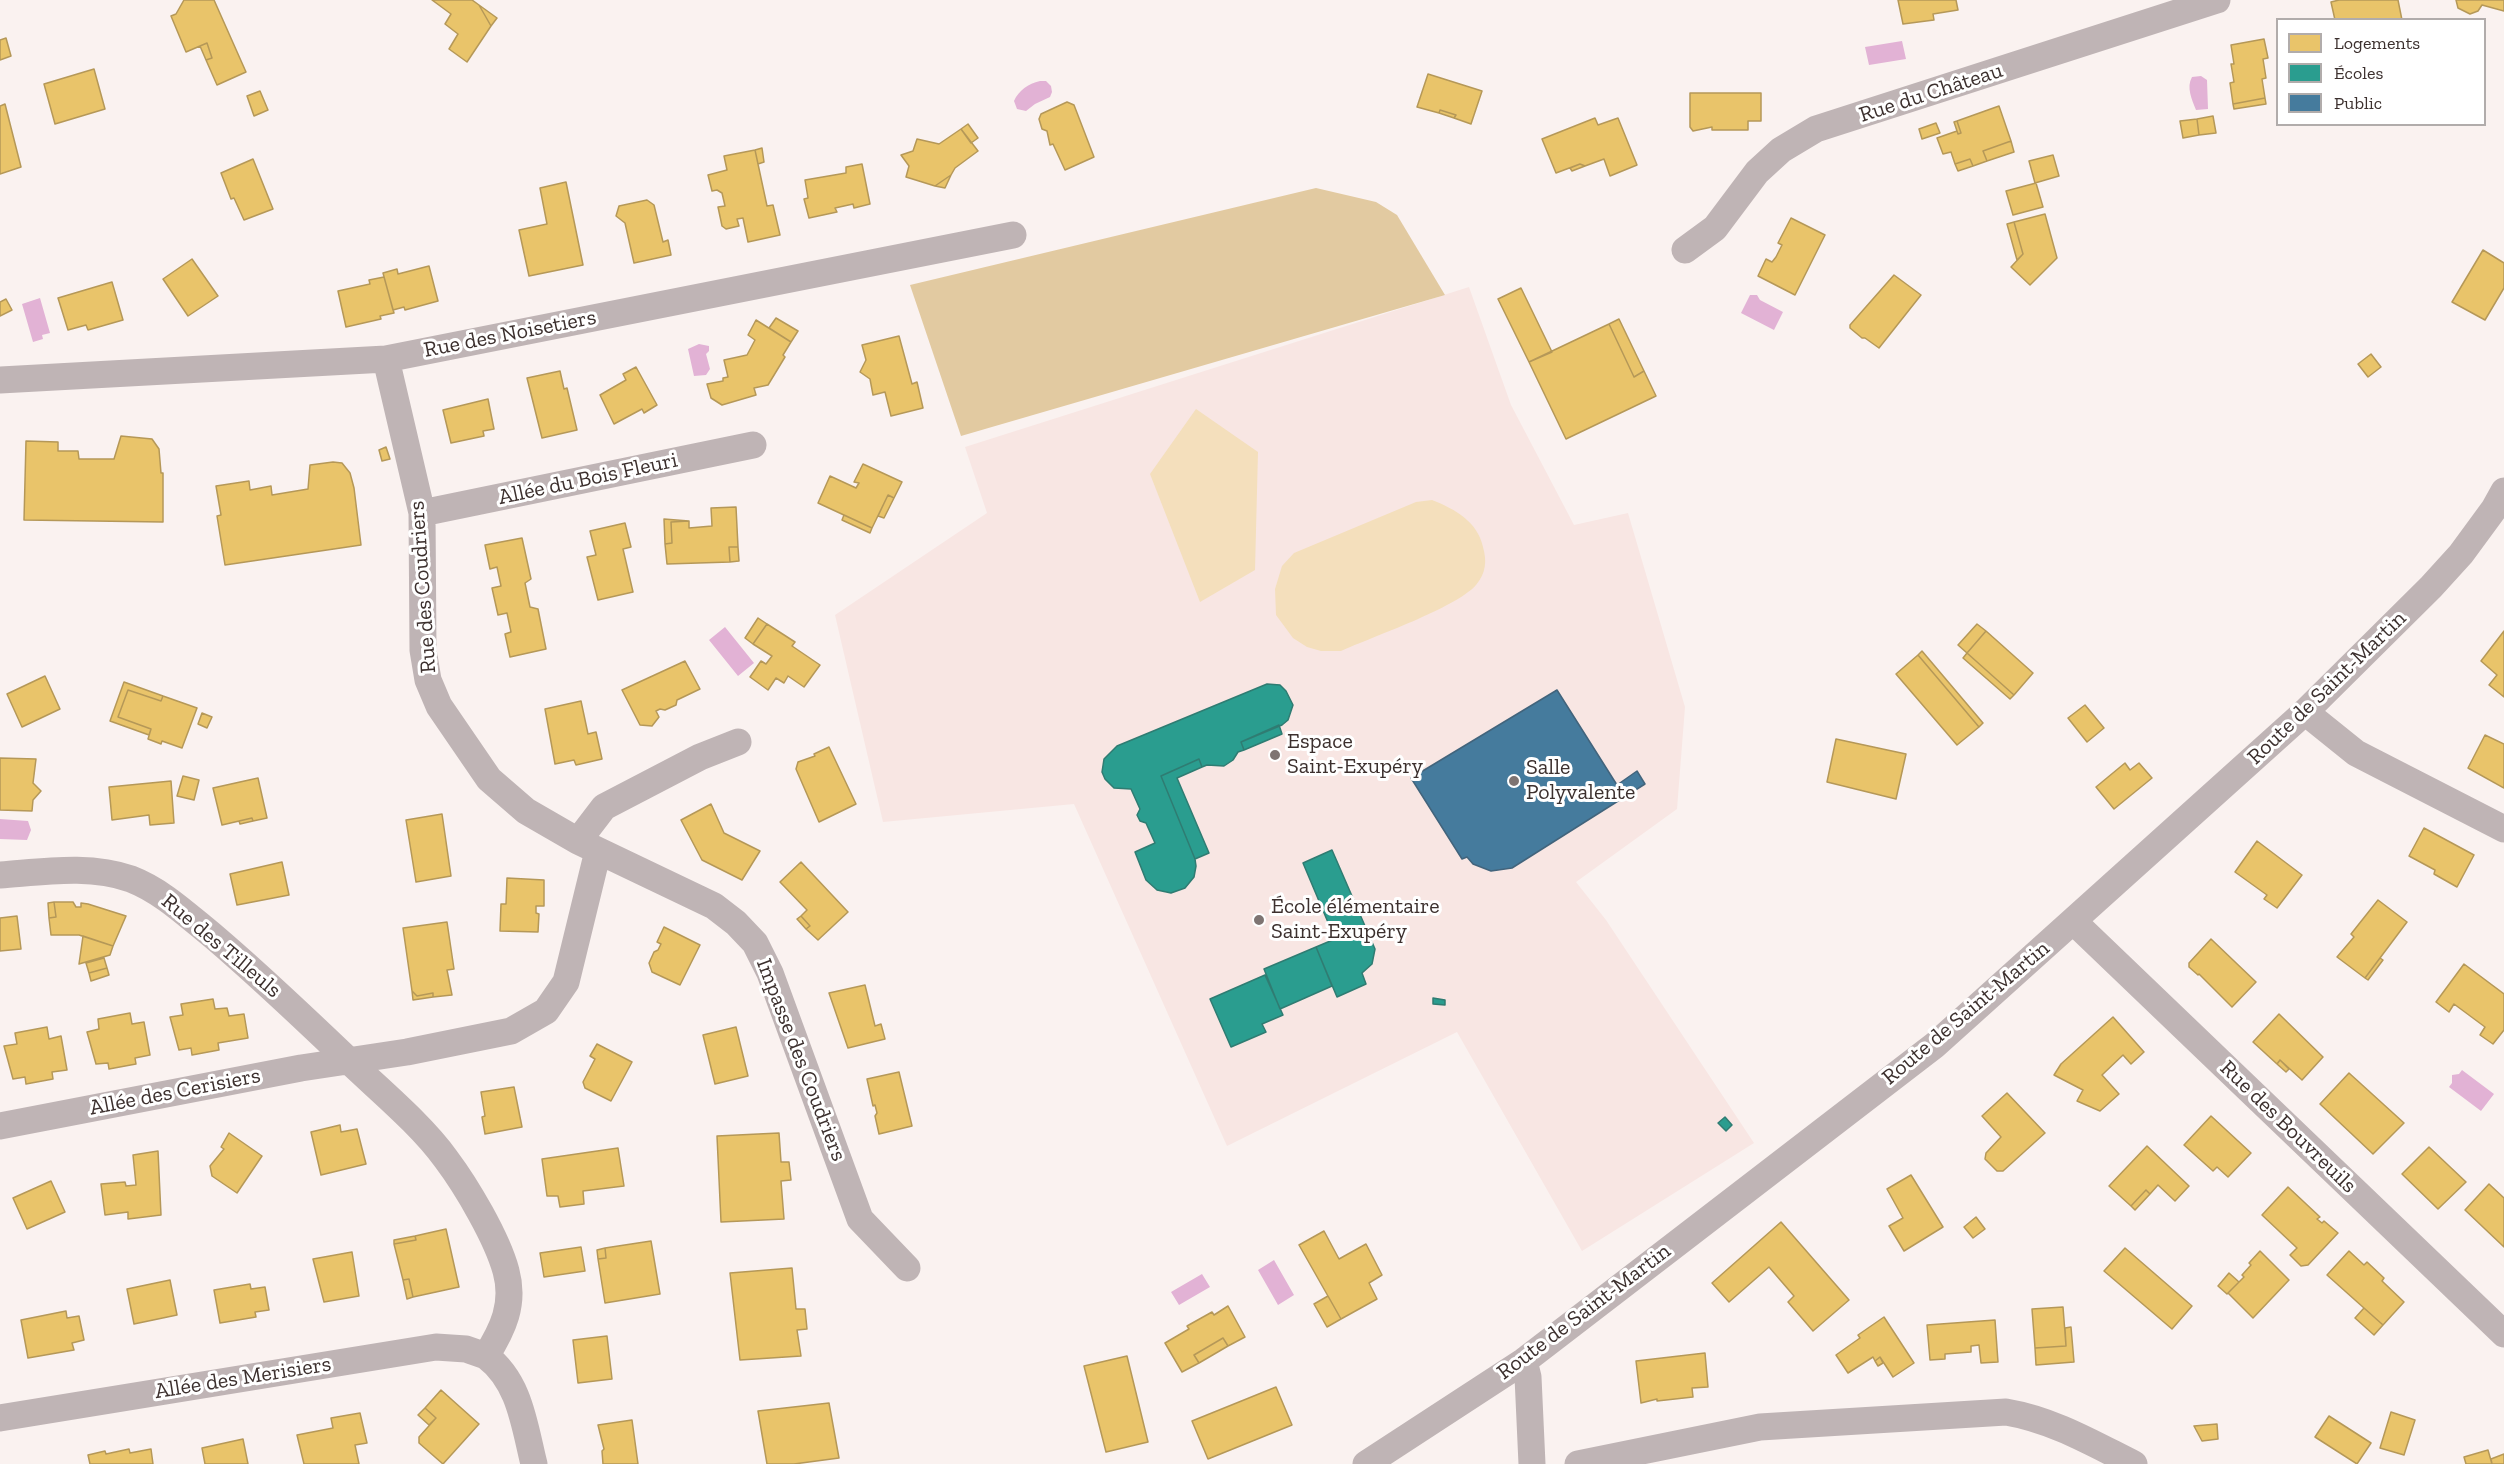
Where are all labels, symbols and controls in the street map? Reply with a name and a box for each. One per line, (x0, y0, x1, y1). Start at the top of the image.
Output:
legend (2276, 18, 2486, 126)
text: Logements (2334, 32, 2420, 54)
street label: Rue du Château (1856, 57, 2006, 129)
text: Écoles (2334, 62, 2383, 84)
text: Public (2334, 92, 2382, 114)
street label: Rue des Noisetiers (422, 304, 598, 364)
street label: Allée du Bois Fleuri (496, 447, 680, 511)
street label: Rue des Coudriers (404, 500, 442, 674)
street label: Route de Saint-Martin (2242, 605, 2412, 771)
place label: Espace Saint-Exupéry (1287, 729, 1423, 780)
marker: Espace Saint-Exupéry (1268, 748, 1282, 762)
place label: Salle Polyvalente (1526, 755, 1635, 806)
marker: Salle Polyvalente (1507, 774, 1521, 788)
street label: Rue des Tilleuls (156, 888, 286, 1004)
place label: École élémentaire Saint-Exupéry (1271, 894, 1440, 945)
marker: École élémentaire Saint-Exupéry (1252, 913, 1266, 927)
street label: Route de Saint-Martin (1877, 935, 2055, 1091)
street label: Impasse des Coudriers (750, 955, 852, 1165)
street label: Rue des Bouvreuils (2214, 1055, 2362, 1199)
street label: Allée des Cerisiers (87, 1062, 263, 1122)
street label: Route de Saint-Martin (1492, 1238, 1676, 1386)
street label: Allée des Merisiers (153, 1351, 333, 1405)

